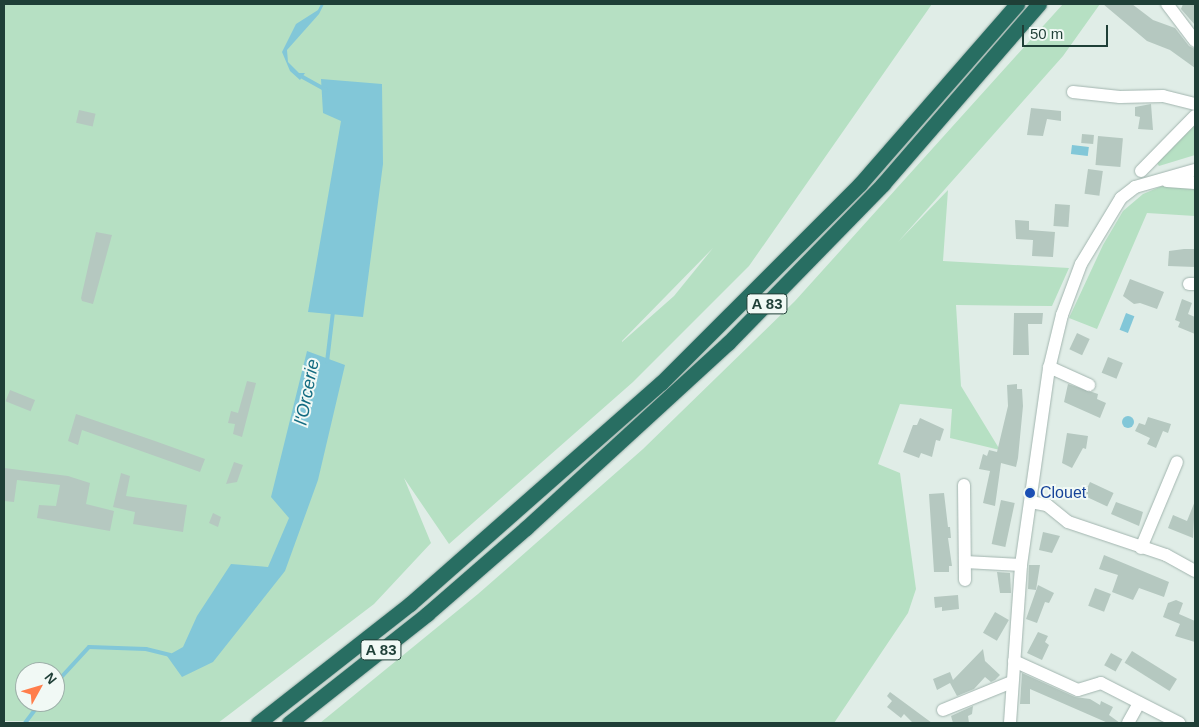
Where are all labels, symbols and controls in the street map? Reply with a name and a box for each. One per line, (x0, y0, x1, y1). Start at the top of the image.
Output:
scale bar (1024, 15, 1110, 47)
text: 50 m (1030, 25, 1063, 42)
road number: A 83 (746, 292, 788, 316)
water label: l'Orcerie (290, 357, 324, 427)
place label: Clouet (1040, 483, 1086, 503)
marker: Clouet (1024, 487, 1036, 499)
road number: A 83 (360, 638, 402, 662)
north arrow (15, 662, 65, 712)
text: N (41, 669, 60, 687)

